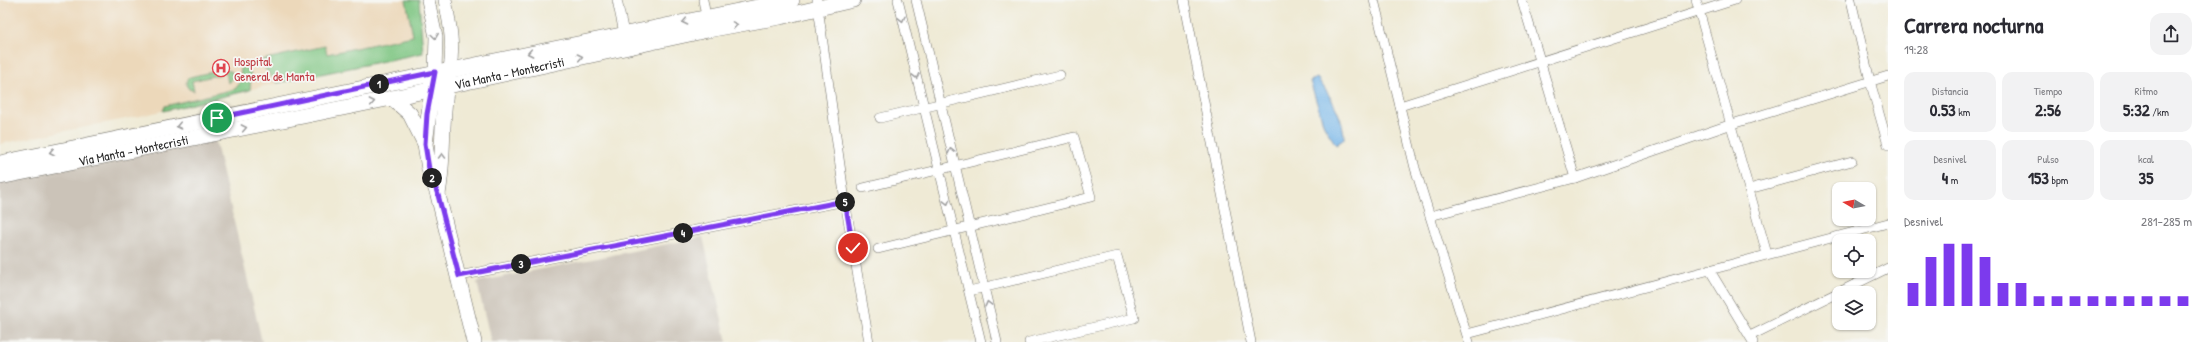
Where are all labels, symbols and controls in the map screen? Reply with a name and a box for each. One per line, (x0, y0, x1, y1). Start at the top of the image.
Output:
text: Carrera nocturna (1904, 10, 2043, 40)
button: share (2150, 13, 2192, 55)
one-way arrow (898, 16, 906, 22)
one-way arrow (682, 17, 688, 25)
one-way arrow (732, 21, 738, 30)
one-way arrow (430, 33, 439, 39)
text: 19:28 (1904, 40, 1928, 58)
one-way arrow (527, 49, 533, 57)
place label: Hospital General de Manta (234, 52, 315, 85)
street label: Vía Manta - Montecristi (453, 52, 566, 93)
one-way arrow (577, 54, 583, 62)
hospital icon: Hospital General de Manta (211, 58, 231, 78)
one-way arrow (912, 73, 920, 79)
pin: 1 (369, 74, 389, 94)
text: 1 (377, 77, 381, 91)
text: Distancia (1932, 84, 1968, 98)
text: Tiempo (2034, 84, 2062, 98)
text: Ritmo (2134, 84, 2158, 98)
text: 0.53 (1930, 98, 1956, 121)
text: 2:56 (2035, 98, 2061, 121)
text: 5:32 (2123, 98, 2150, 121)
one-way arrow (368, 99, 375, 107)
pin (200, 101, 234, 135)
text: km (1956, 105, 1970, 119)
text: /km (2150, 105, 2169, 119)
icon: arrive (206, 107, 228, 129)
one-way arrow (176, 121, 182, 129)
one-way arrow (241, 124, 247, 132)
street label: Vía Manta - Montecristi (77, 130, 190, 170)
one-way arrow (948, 147, 956, 154)
one-way arrow (48, 148, 55, 156)
text: Desnivel (1934, 152, 1966, 166)
text: Pulso (2037, 152, 2059, 166)
text: kcal (2138, 152, 2154, 166)
one-way arrow (438, 153, 446, 159)
text: 4 (1942, 166, 1948, 189)
text: 153 (2028, 166, 2049, 189)
text: 35 (2139, 166, 2153, 189)
pin: 2 (422, 168, 442, 188)
text: 2 (429, 171, 435, 185)
text: m (1948, 173, 1958, 187)
text: bpm (2049, 173, 2068, 187)
north arrow (1832, 182, 1876, 226)
map controls (1832, 182, 1876, 330)
pin: 5 (835, 192, 855, 212)
text: 5 (843, 195, 847, 209)
one-way arrow (942, 198, 951, 205)
text: Desnivel (1904, 212, 1943, 230)
text: 281–285 m (2141, 212, 2192, 230)
pin: 4 (673, 223, 693, 243)
text: 4 (681, 226, 685, 240)
pin (836, 231, 870, 265)
button: locate (1832, 234, 1876, 278)
icon: check (842, 237, 864, 259)
pin: 3 (511, 254, 531, 274)
text: 3 (519, 257, 523, 271)
button: layers (1832, 286, 1876, 330)
one-way arrow (984, 301, 992, 307)

